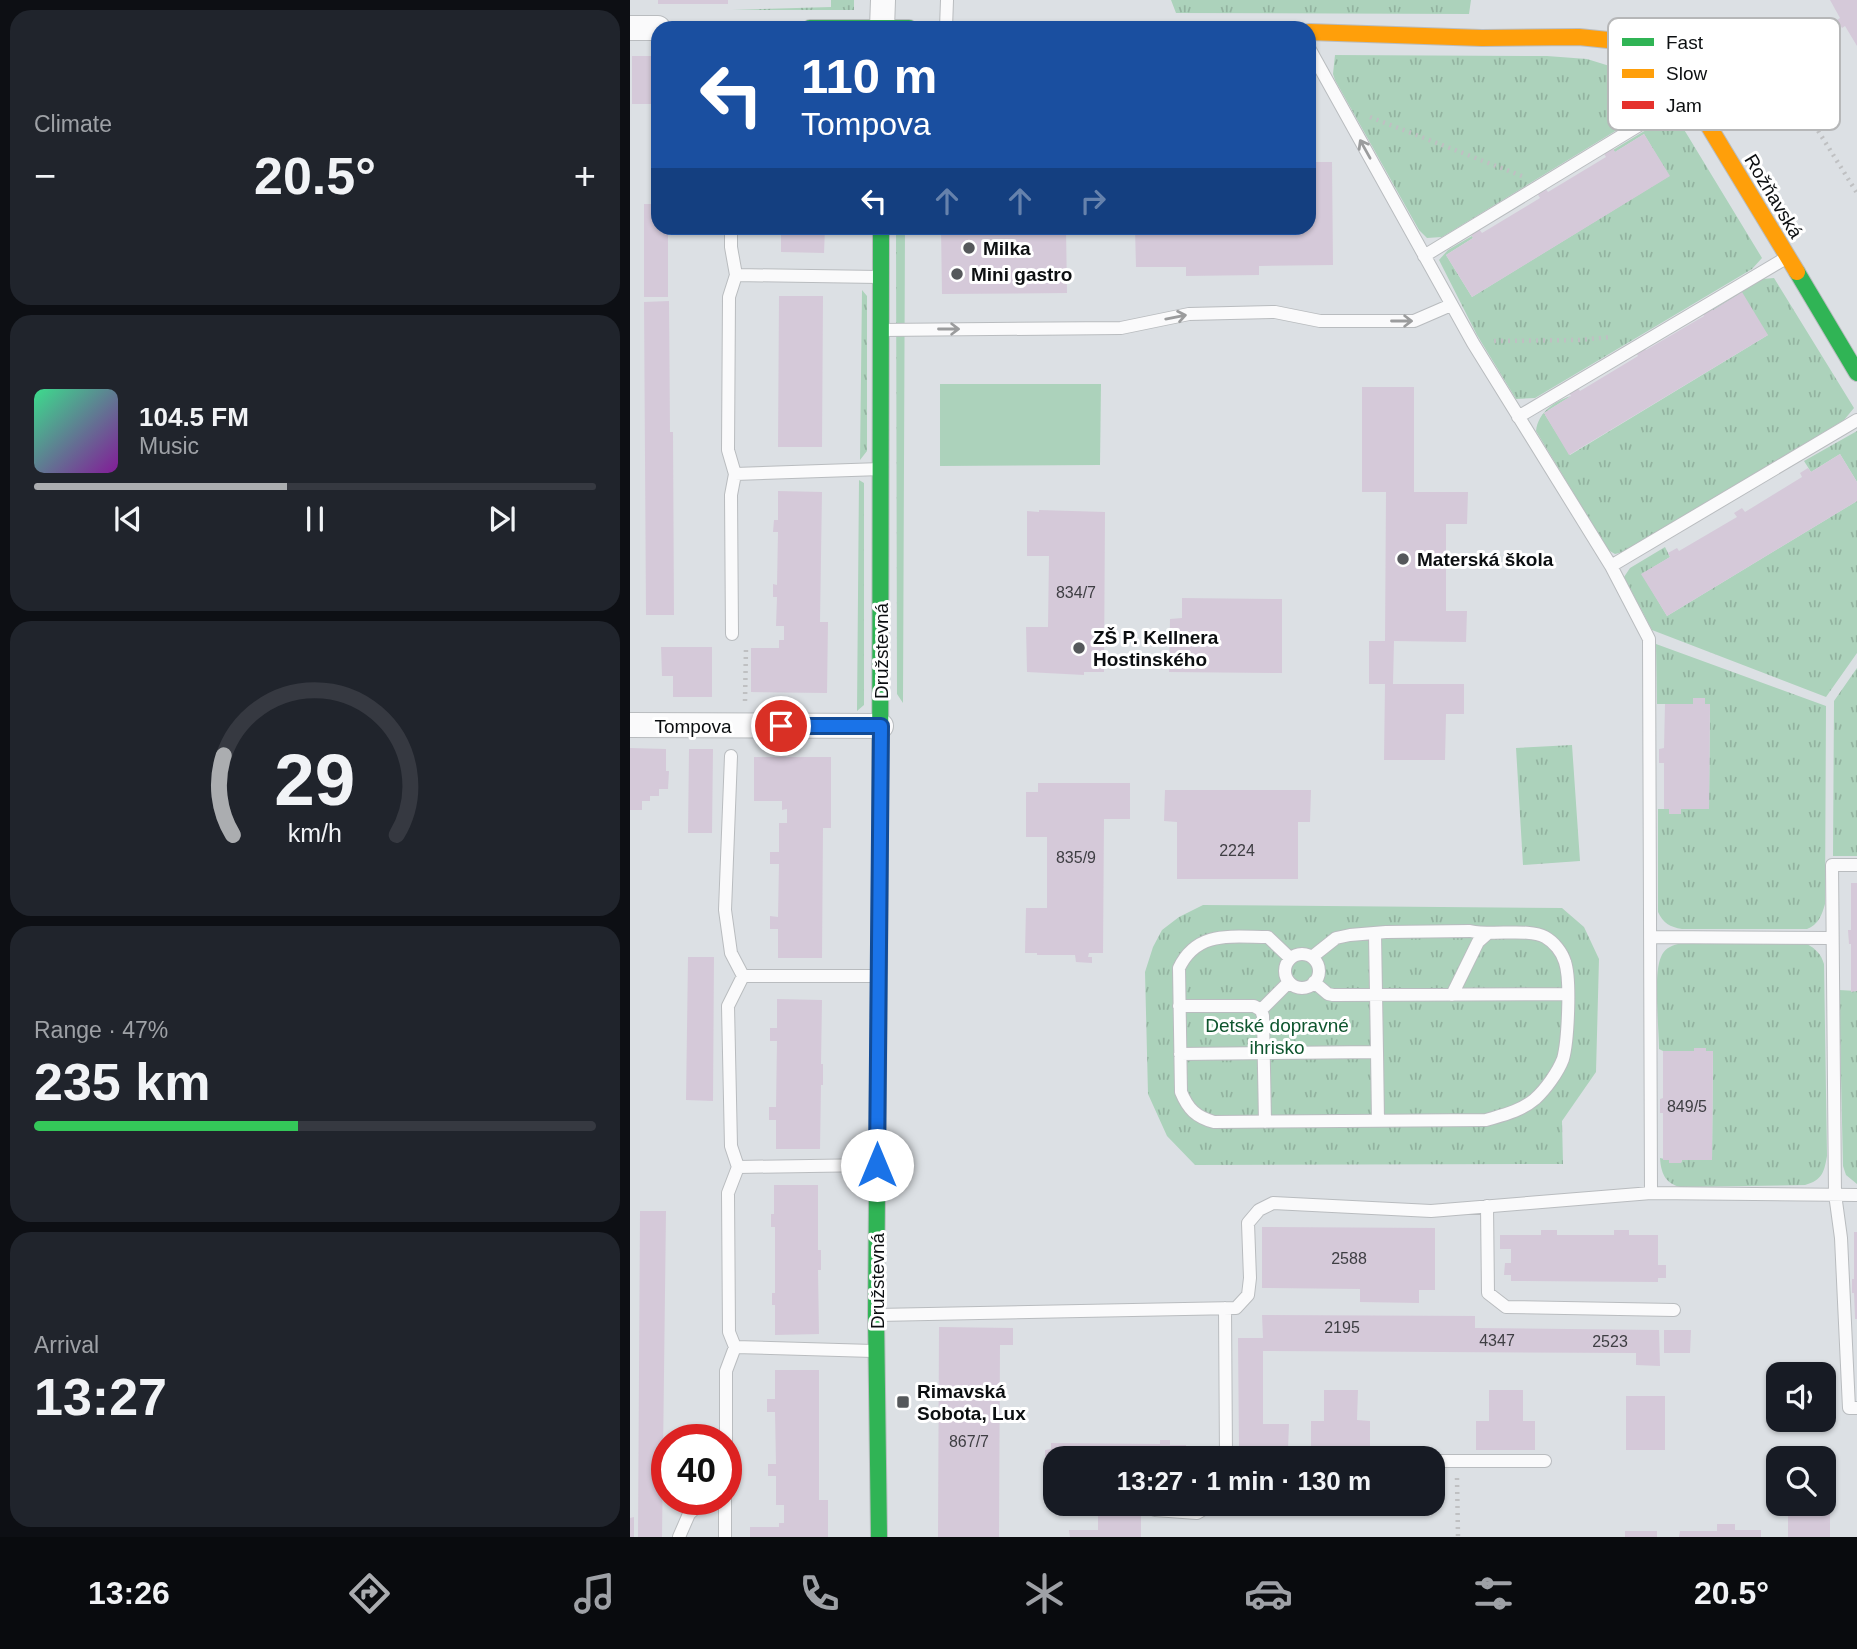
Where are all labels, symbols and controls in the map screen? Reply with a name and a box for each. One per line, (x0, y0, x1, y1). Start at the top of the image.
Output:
legend (1608, 18, 1840, 130)
text: Fast (1666, 32, 1704, 53)
icon: left (686, 49, 777, 140)
text: 110 m (801, 49, 937, 103)
text: Slow (1666, 63, 1707, 84)
text: Jam (1666, 95, 1702, 116)
text: Tompova (801, 106, 931, 142)
text: Climate (34, 111, 112, 137)
one-way arrow (1358, 139, 1371, 160)
text: 20.5° (254, 147, 376, 205)
street label: Rožňavská (1740, 151, 1807, 242)
text: − (34, 155, 56, 197)
text: + (574, 155, 596, 197)
icon: left (855, 182, 893, 220)
icon: ahead (928, 182, 966, 220)
icon: ahead (1001, 182, 1039, 220)
icon: right (1074, 182, 1112, 220)
place label: Milka (983, 238, 1031, 259)
marker: Milka (961, 240, 977, 256)
place label: Mini gastro (971, 264, 1072, 285)
marker: Mini gastro (949, 266, 965, 282)
one-way arrow (1164, 309, 1187, 323)
one-way arrow (1390, 314, 1413, 328)
one-way arrow (938, 322, 961, 336)
text: 104.5 FM (139, 402, 249, 432)
text: Music (139, 433, 199, 459)
icon: previous (109, 500, 147, 538)
icon: pause (296, 500, 334, 538)
icon: next (483, 500, 521, 538)
place label: Materská škola (1417, 549, 1554, 570)
marker: Materská škola (1395, 551, 1411, 567)
house number: 834/7 (1056, 584, 1096, 601)
street label: Družstevná (871, 603, 892, 699)
place label: ZŠ P. Kellnera Hostinského (1093, 627, 1219, 670)
marker: ZŠ P. Kellnera Hostinského (1071, 640, 1087, 656)
pin (751, 696, 811, 756)
icon: arrive (762, 707, 800, 745)
street label: Tompova (654, 716, 732, 737)
text: 29 (275, 739, 355, 820)
text: km/h (288, 818, 342, 846)
house number: 2224 (1219, 842, 1255, 859)
house number: 835/9 (1056, 849, 1096, 866)
park label: Detské dopravné ihrisko (1205, 1015, 1349, 1058)
text: Range · 47% (34, 1017, 168, 1043)
text: 235 km (34, 1053, 210, 1111)
house number: 849/5 (1667, 1098, 1707, 1115)
position arrow (840, 1128, 914, 1202)
street label: Družstevná (867, 1233, 888, 1329)
house number: 2588 (1331, 1250, 1367, 1267)
house number: 2195 (1324, 1319, 1360, 1336)
text: Arrival (34, 1332, 99, 1358)
house number: 4347 (1479, 1332, 1515, 1349)
house number: 2523 (1592, 1333, 1628, 1350)
map controls (1766, 1362, 1836, 1516)
button: sound (1766, 1362, 1836, 1432)
text: 13:27 (34, 1368, 167, 1426)
place label: Rimavská Sobota, Lux (917, 1381, 1026, 1424)
marker: Rimavská Sobota, Lux (895, 1394, 911, 1410)
speed limit sign: 40 (651, 1424, 742, 1515)
house number: 867/7 (949, 1433, 989, 1450)
button: search (1766, 1446, 1836, 1516)
text: 13:27 · 1 min · 130 m (1117, 1466, 1371, 1496)
icon: directions (345, 1569, 394, 1618)
icon: music (570, 1569, 619, 1618)
icon: phone (795, 1569, 844, 1618)
icon: climate (1020, 1569, 1069, 1618)
icon: car (1244, 1569, 1293, 1618)
icon: filters (1469, 1569, 1518, 1618)
text: 13:26 (88, 1575, 170, 1611)
text: 20.5° (1694, 1575, 1769, 1611)

